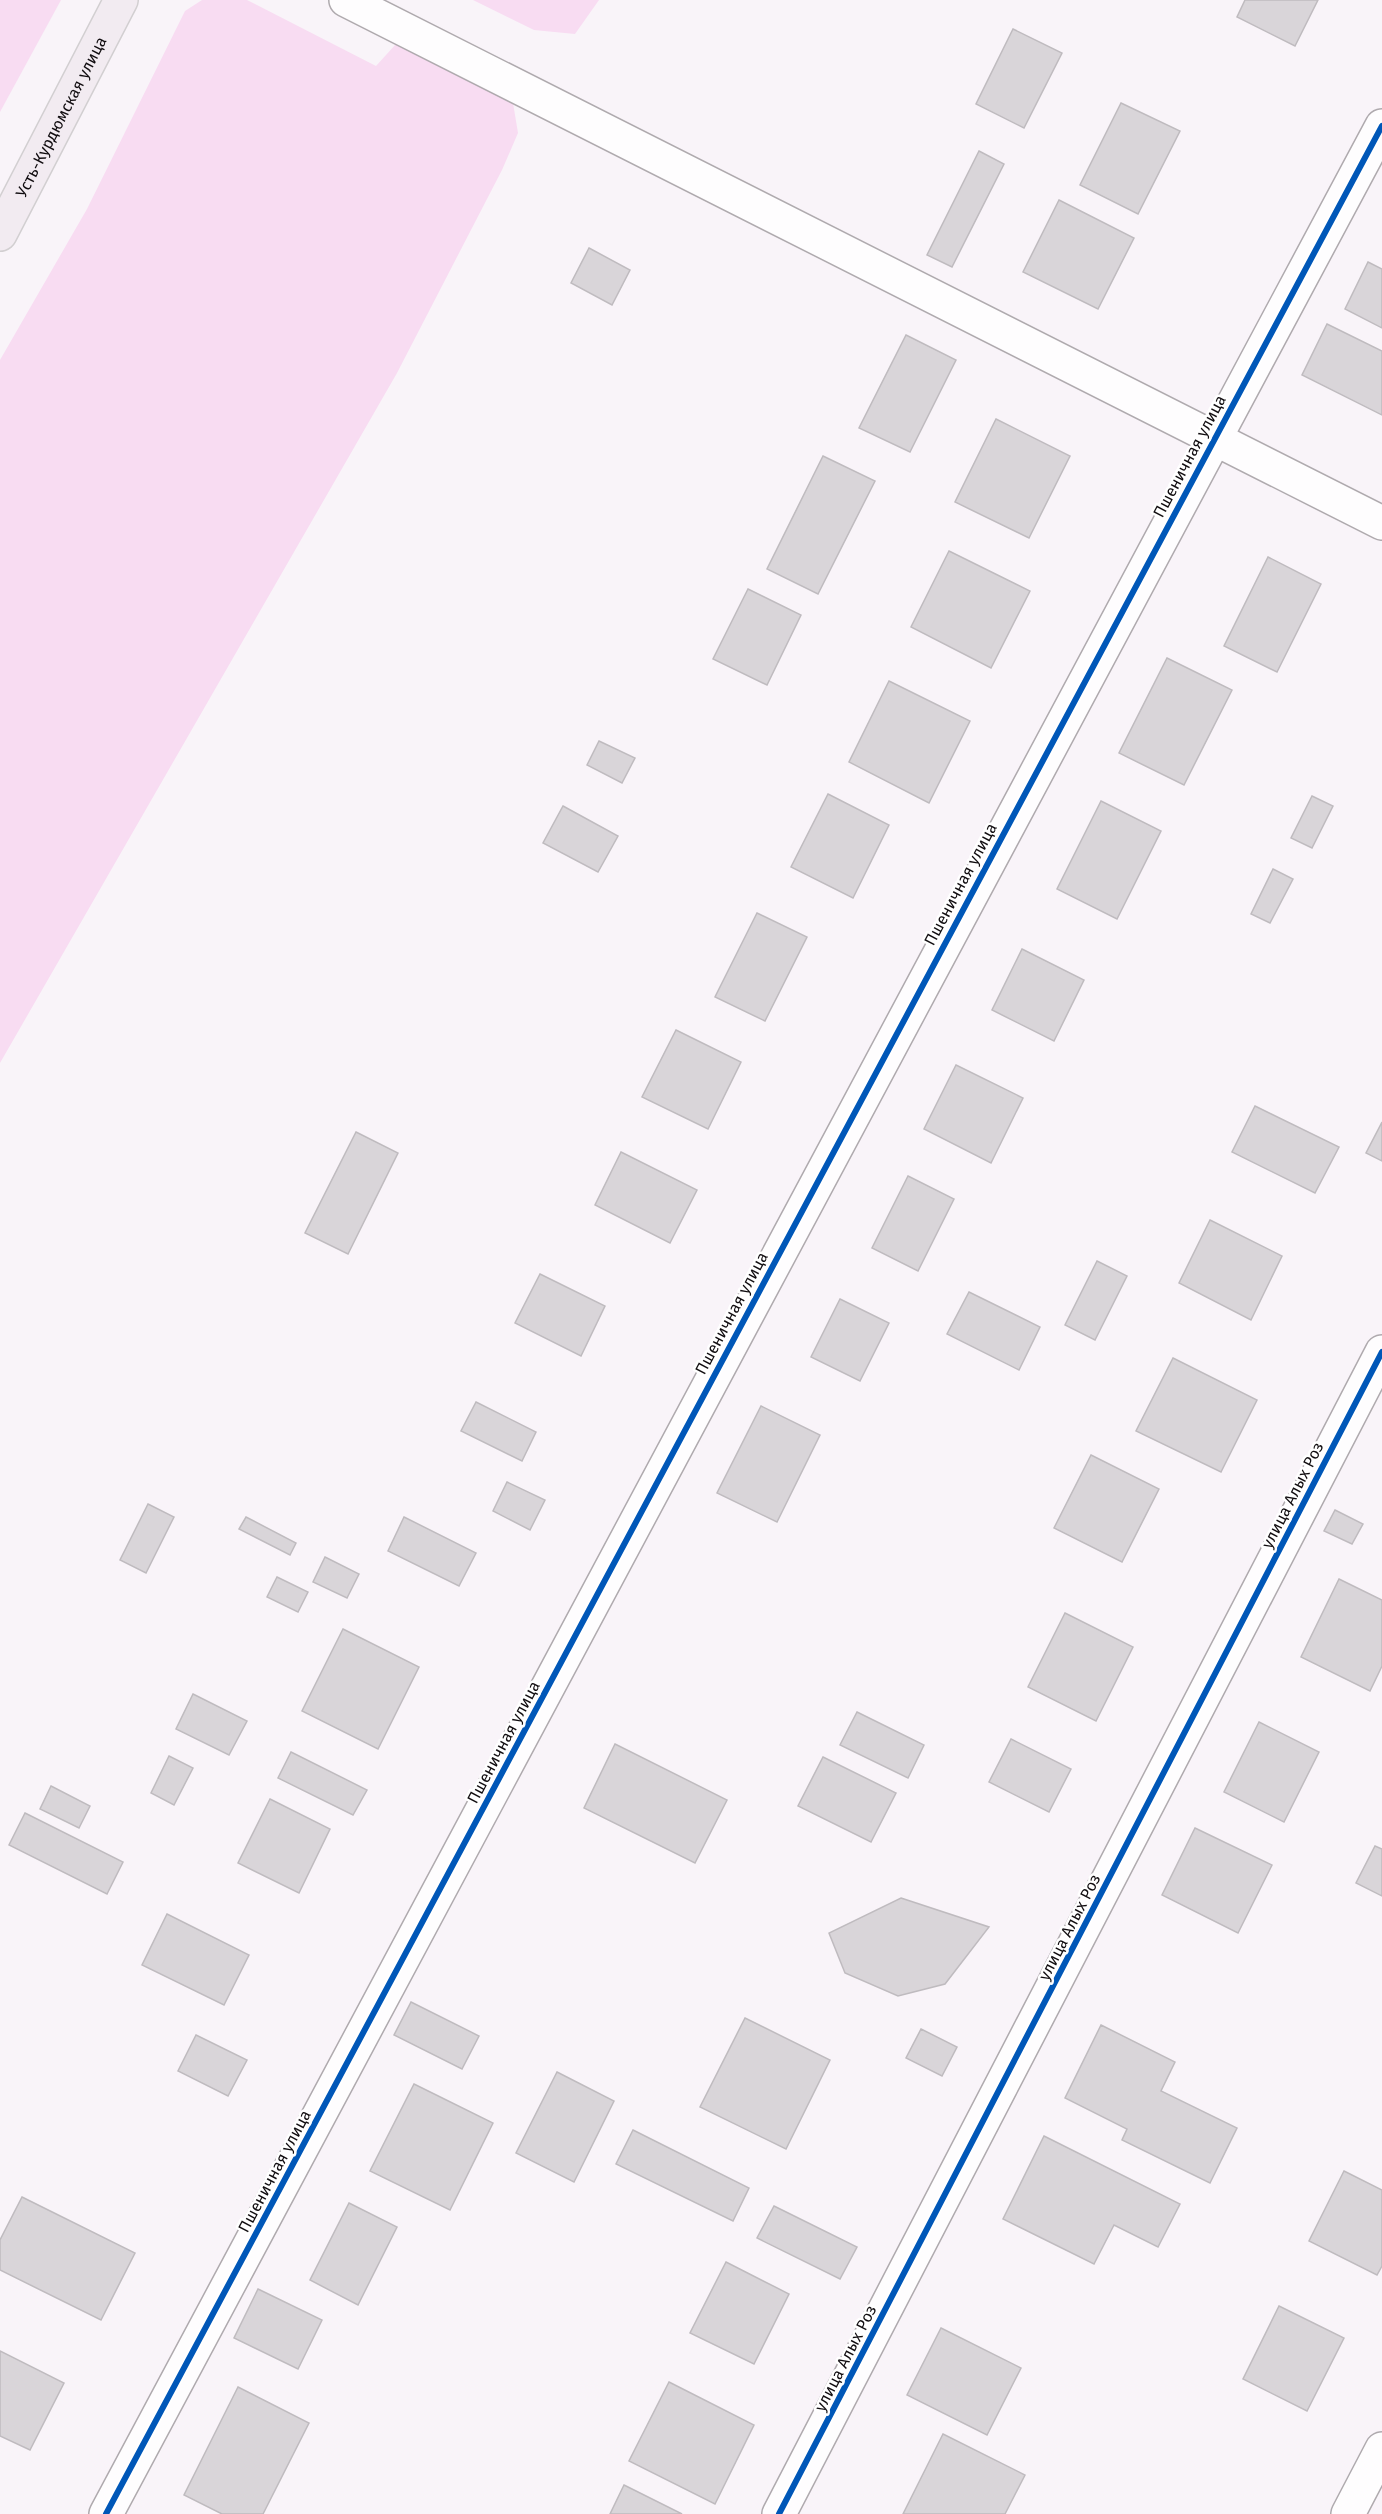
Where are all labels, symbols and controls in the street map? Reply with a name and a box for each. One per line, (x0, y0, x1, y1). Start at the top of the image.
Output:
street label: Усть-Курдюмская улица (12, 33, 110, 201)
street label: Пшеничная улица (1149, 392, 1230, 521)
street label: Пшеничная улица (920, 820, 1001, 949)
street label: Пшеничная улица (691, 1249, 772, 1378)
street label: улица Алых Роз (1257, 1439, 1327, 1552)
street label: Пшеничная улица (463, 1678, 544, 1807)
street label: улица Алых Роз (1034, 1871, 1104, 1984)
street label: Пшеничная улица (234, 2107, 315, 2236)
street label: улица Алых Роз (810, 2302, 880, 2415)

